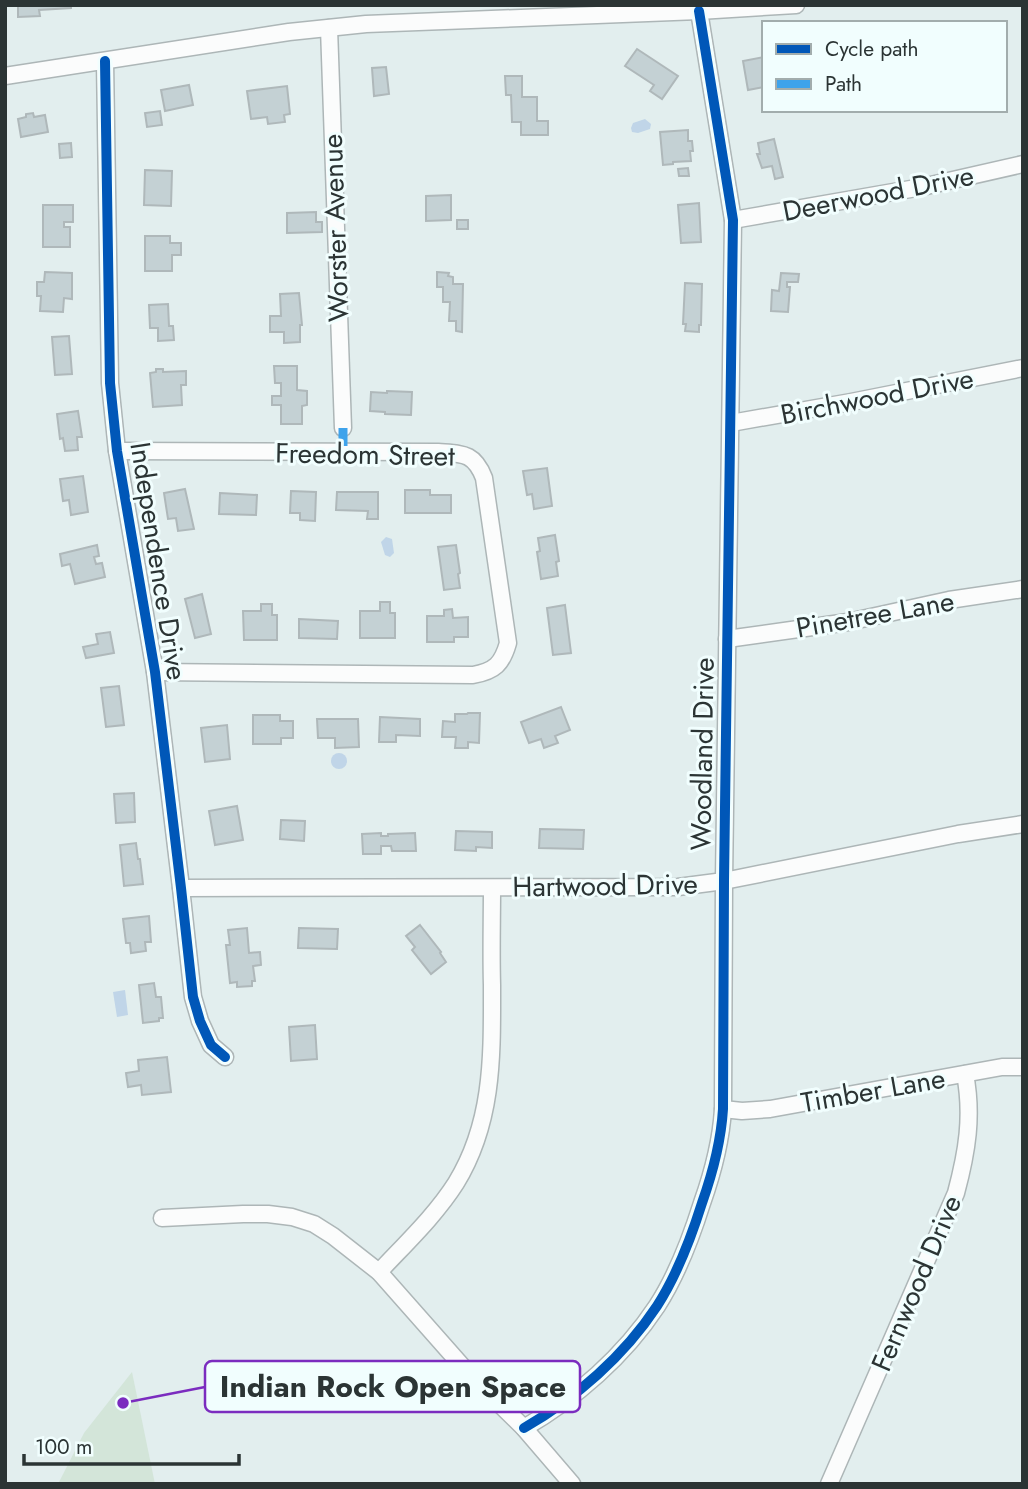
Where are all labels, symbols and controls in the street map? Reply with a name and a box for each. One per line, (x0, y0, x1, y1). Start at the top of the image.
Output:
legend (762, 21, 1007, 112)
text: Cycle path (825, 34, 918, 64)
text: Path (825, 69, 862, 99)
street label: Worster Avenue (312, 133, 359, 323)
street label: Deerwood Drive (779, 155, 977, 232)
street label: Birchwood Drive (777, 358, 977, 435)
street label: Freedom Street (275, 432, 455, 477)
street label: Independence Drive (119, 439, 198, 683)
street label: Pinetree Lane (793, 580, 957, 649)
street label: Woodland Drive (680, 657, 725, 851)
street label: Hartwood Drive (512, 863, 698, 908)
street label: Timber Lane (798, 1058, 948, 1123)
street label: Fernwood Drive (861, 1189, 972, 1378)
callout: Indian Rock Open Space (205, 1361, 580, 1412)
text: Indian Rock Open Space (220, 1365, 566, 1408)
scale bar (24, 1422, 240, 1466)
text: 100 m (35, 1432, 92, 1462)

